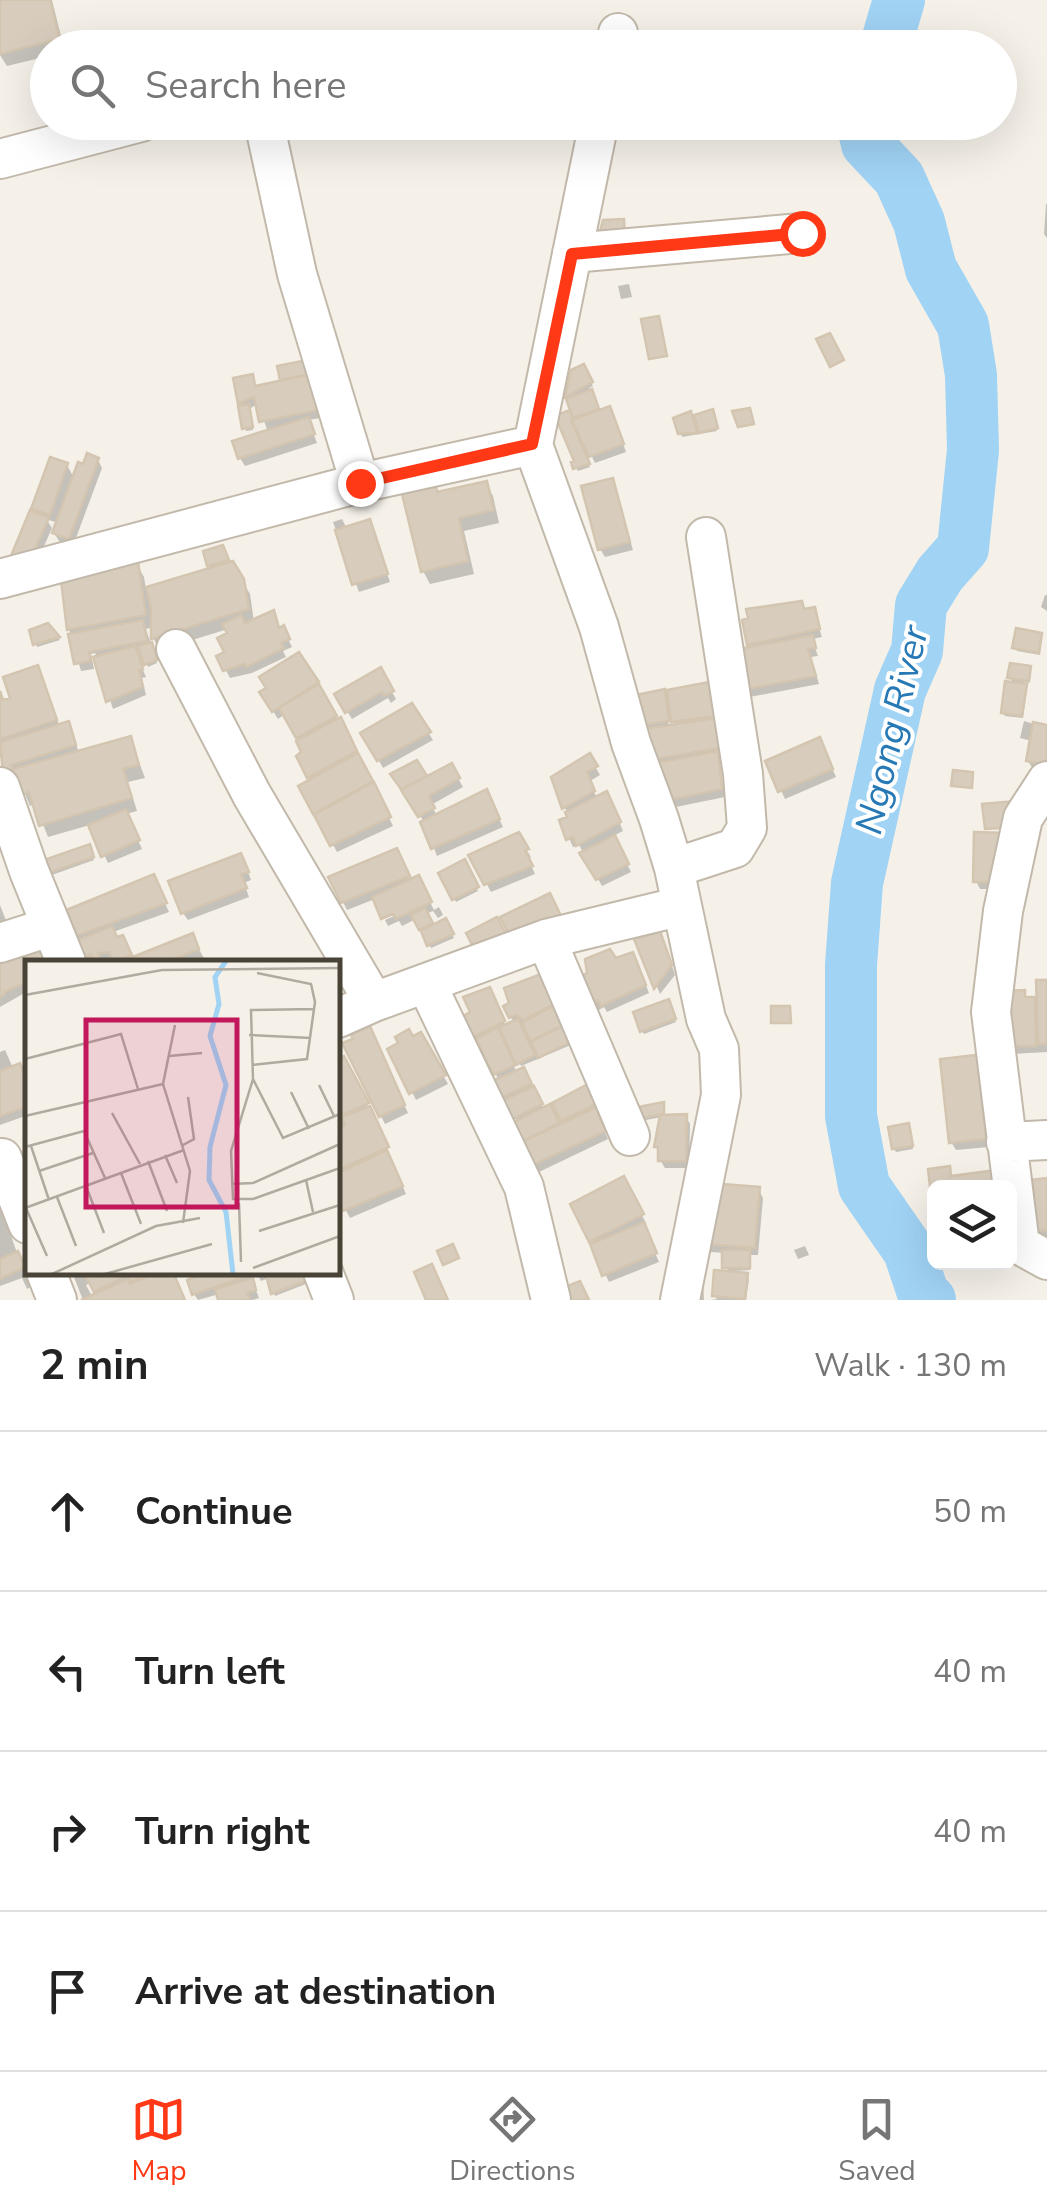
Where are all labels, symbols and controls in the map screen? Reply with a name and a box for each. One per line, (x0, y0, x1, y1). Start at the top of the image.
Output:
search box (30, 30, 1017, 140)
icon: search (65, 58, 120, 113)
text: Search here (145, 60, 346, 111)
route start (780, 211, 826, 257)
route end (338, 461, 384, 507)
water label: Ngong River (843, 619, 941, 839)
inset map (25, 960, 340, 1275)
map controls (927, 1180, 1017, 1270)
button: layers (927, 1180, 1017, 1270)
text: 2 min (40, 1337, 149, 1394)
text: Walk · 130 m (814, 1344, 1007, 1387)
icon: ahead (40, 1484, 95, 1539)
text: Continue (135, 1486, 293, 1537)
text: 50 m (933, 1490, 1007, 1533)
icon: left (40, 1644, 95, 1699)
text: Turn left (135, 1646, 285, 1697)
text: 40 m (933, 1650, 1007, 1693)
icon: right (40, 1804, 95, 1859)
text: Turn right (135, 1806, 310, 1857)
text: 40 m (933, 1810, 1007, 1853)
icon: arrive (40, 1964, 95, 2019)
text: Arrive at destination (135, 1966, 496, 2017)
tab: Map (131, 2092, 186, 2190)
tab: Directions (449, 2092, 575, 2190)
tab: Saved (838, 2092, 916, 2190)

